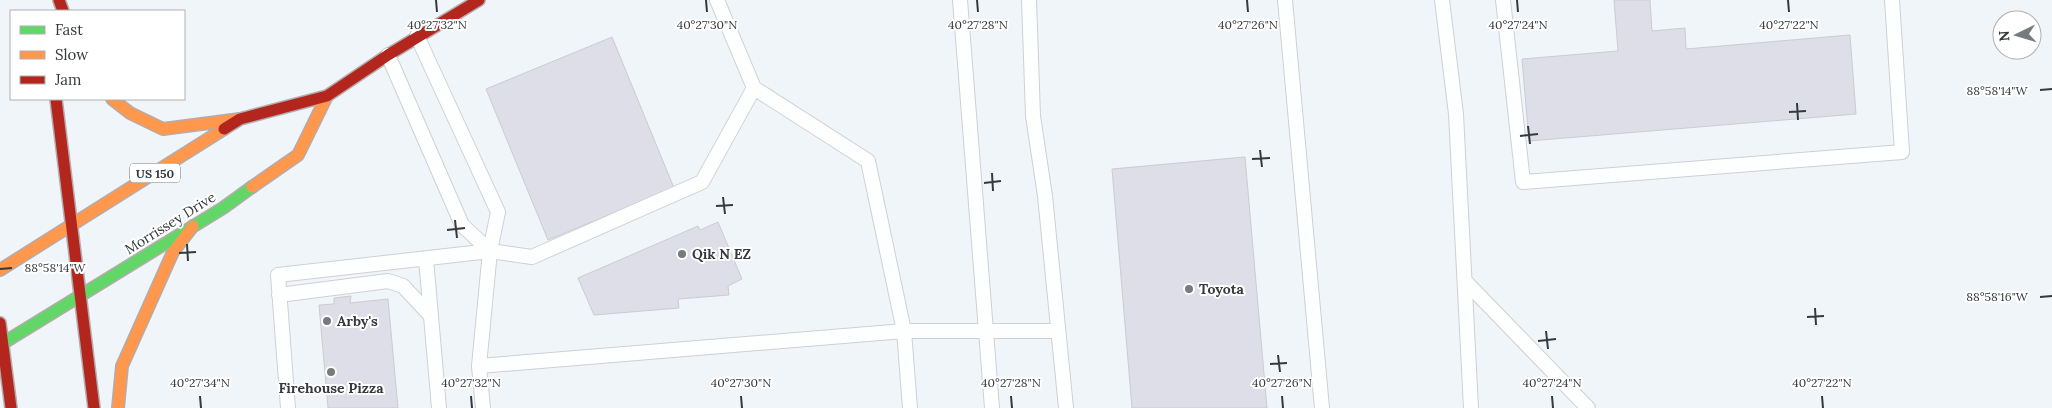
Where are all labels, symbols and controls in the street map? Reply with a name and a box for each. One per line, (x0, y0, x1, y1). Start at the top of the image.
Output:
legend (10, 10, 185, 100)
north arrow (1992, 10, 2042, 60)
text: 40°27'32"N (407, 17, 467, 32)
text: 40°27'30"N (677, 17, 737, 32)
text: 40°27'28"N (948, 17, 1008, 32)
text: 40°27'26"N (1218, 17, 1278, 32)
text: 40°27'24"N (1488, 17, 1548, 32)
text: 40°27'22"N (1759, 17, 1819, 32)
text: Fast (55, 20, 83, 39)
text: N (1995, 30, 2013, 42)
text: Slow (55, 45, 88, 64)
text: Jam (54, 70, 82, 89)
text: 88°58'14"W (1967, 83, 2029, 98)
road number: US 150 (130, 164, 180, 182)
street label: Morrissey Drive (121, 188, 219, 258)
place label: Qik N EZ (692, 245, 751, 263)
marker: Qik N EZ (676, 248, 688, 260)
text: 88°58'14"W (25, 260, 87, 275)
place label: Toyota (1199, 280, 1245, 298)
marker: Toyota (1183, 283, 1195, 295)
text: 88°58'16"W (1966, 289, 2029, 304)
place label: Arby's (337, 312, 378, 330)
marker: Arby's (321, 315, 333, 327)
marker: Firehouse Pizza (325, 366, 337, 378)
text: 40°27'34"N (170, 375, 230, 390)
text: 40°27'32"N (441, 375, 501, 390)
text: 40°27'30"N (711, 375, 771, 390)
text: 40°27'28"N (981, 375, 1041, 390)
text: 40°27'26"N (1252, 375, 1312, 390)
text: 40°27'24"N (1522, 375, 1582, 390)
text: 40°27'22"N (1792, 375, 1852, 390)
place label: Firehouse Pizza (278, 379, 384, 397)

